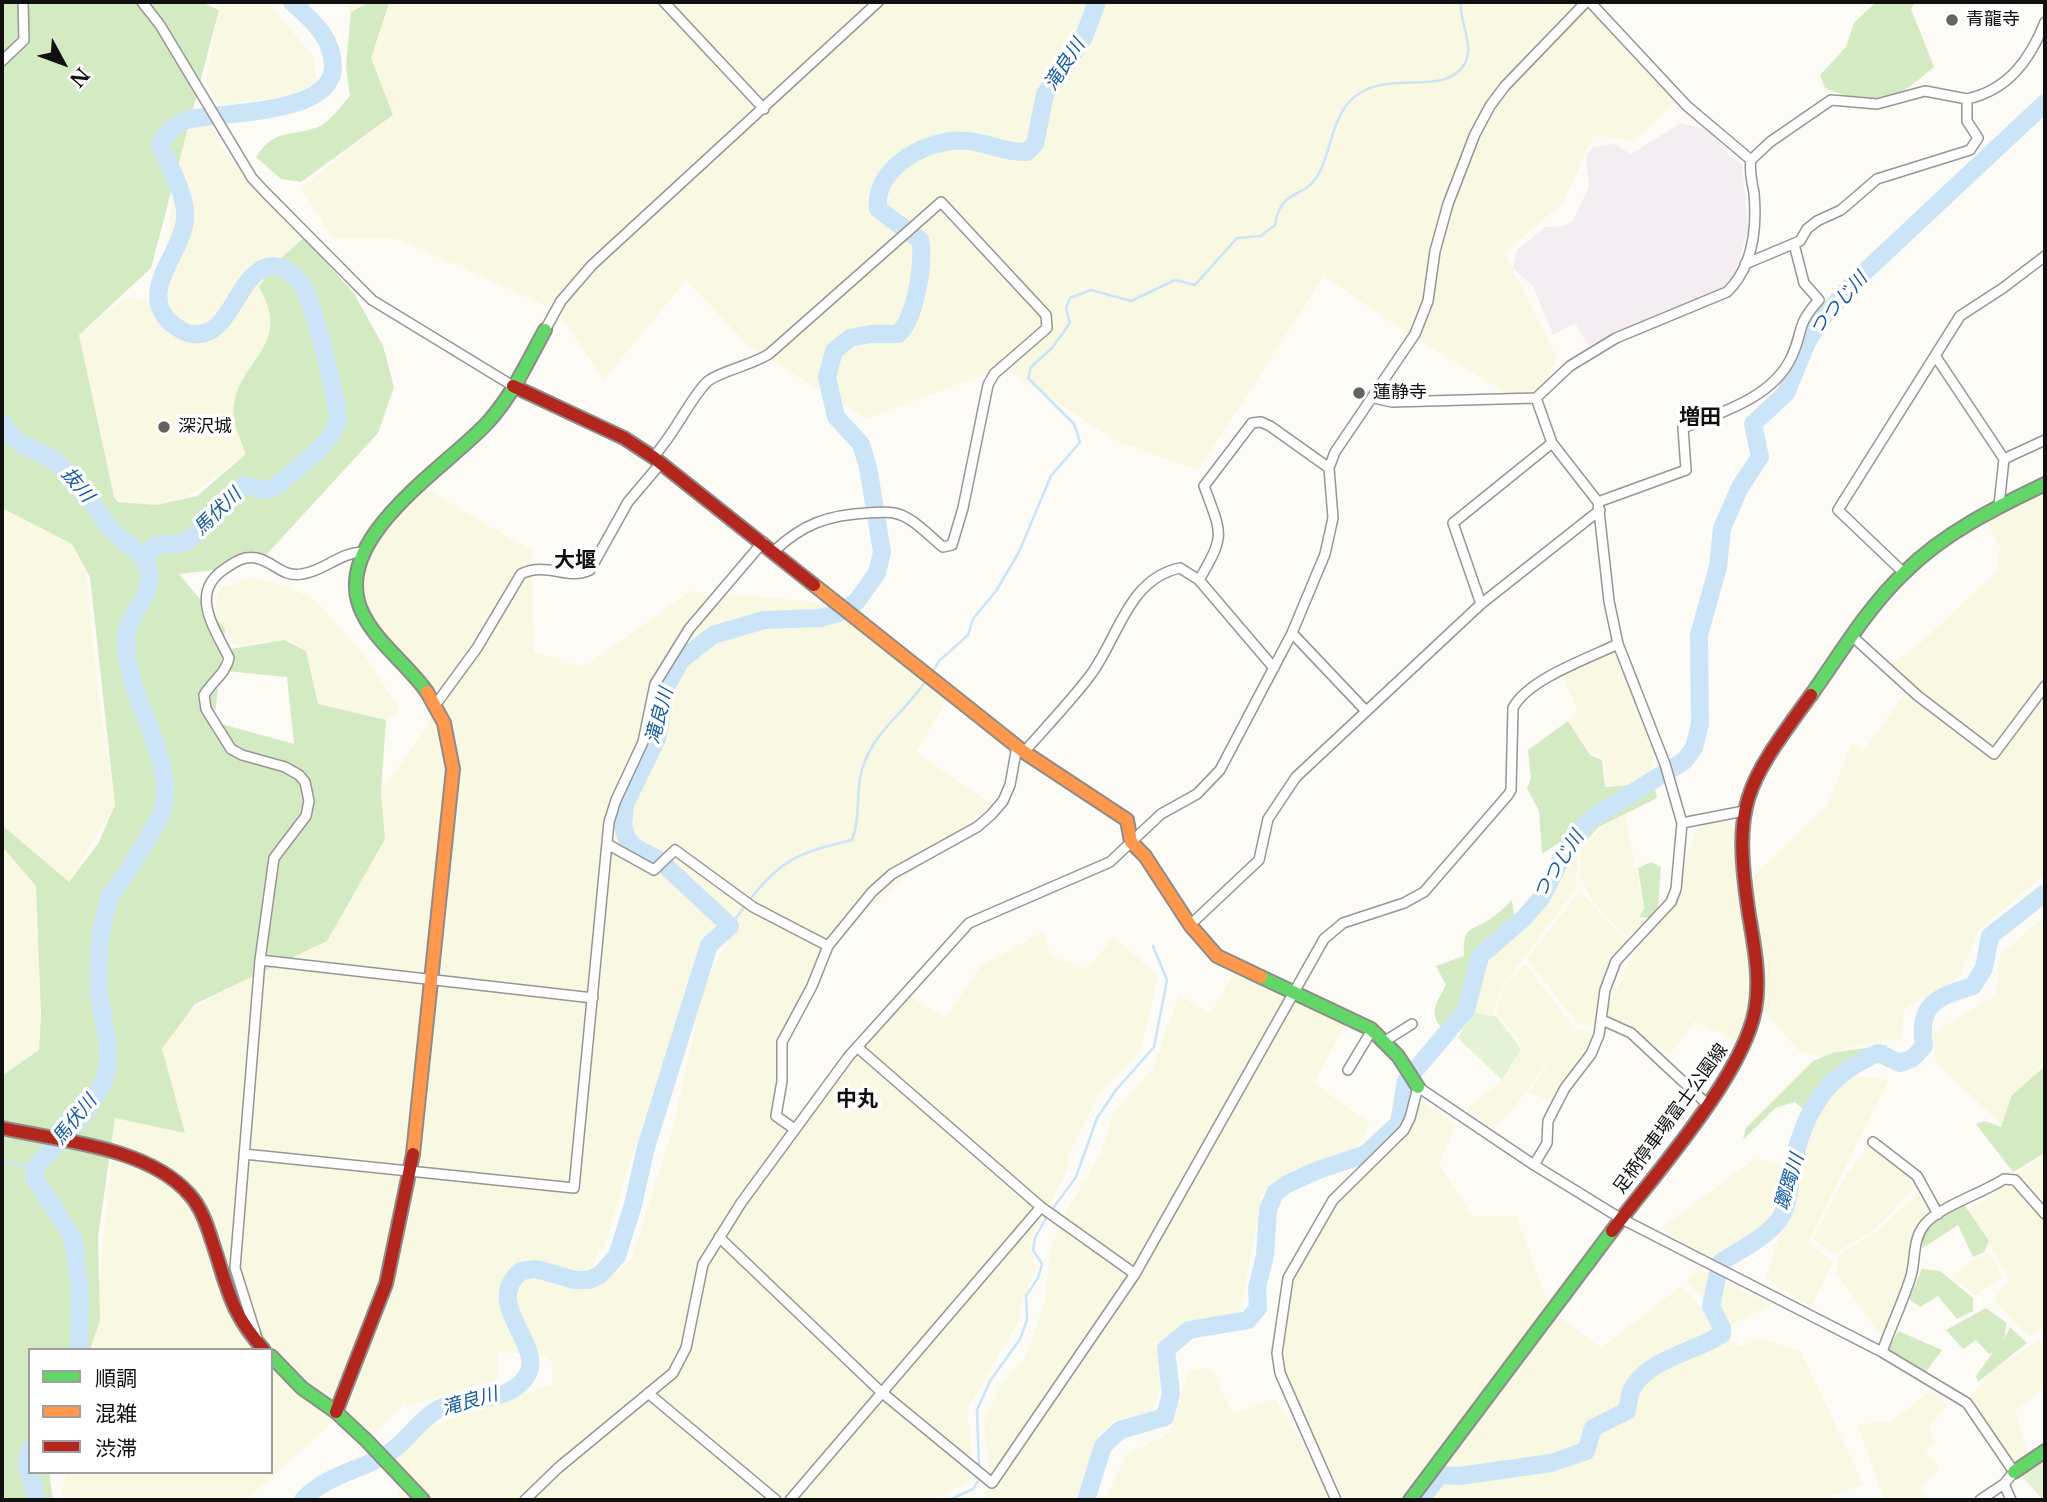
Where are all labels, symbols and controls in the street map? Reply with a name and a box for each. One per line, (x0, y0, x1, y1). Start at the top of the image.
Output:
place label: 青龍寺 (1966, 9, 2020, 31)
marker: 青龍寺 (1944, 12, 1960, 28)
north arrow (28, 28, 98, 98)
water label: 滝良川 (1040, 35, 1090, 95)
text: N (65, 63, 94, 91)
water label: つつじ川 (1805, 268, 1873, 340)
place label: 蓮静寺 (1373, 382, 1427, 404)
marker: 蓮静寺 (1351, 385, 1367, 401)
district label: 増田 (1679, 405, 1721, 431)
place label: 深沢城 (178, 416, 232, 438)
marker: 深沢城 (156, 419, 172, 435)
water label: 抜川 (56, 463, 98, 507)
water label: 馬伏川 (190, 484, 246, 540)
district label: 大堰 (554, 548, 596, 574)
water label: 滝良川 (642, 686, 678, 746)
water label: つつじ川 (1529, 827, 1589, 903)
street label: 足柄停車場富士公園線 (1609, 1040, 1733, 1198)
district label: 中丸 (836, 1087, 878, 1113)
water label: 馬伏川 (48, 1091, 102, 1149)
water label: 躑躅川 (1771, 1151, 1809, 1213)
legend (28, 1348, 273, 1474)
text: 順調 (95, 1366, 137, 1392)
water label: 滝良川 (439, 1383, 501, 1421)
text: 混雑 (95, 1401, 137, 1427)
text: 渋滞 (95, 1436, 137, 1462)

